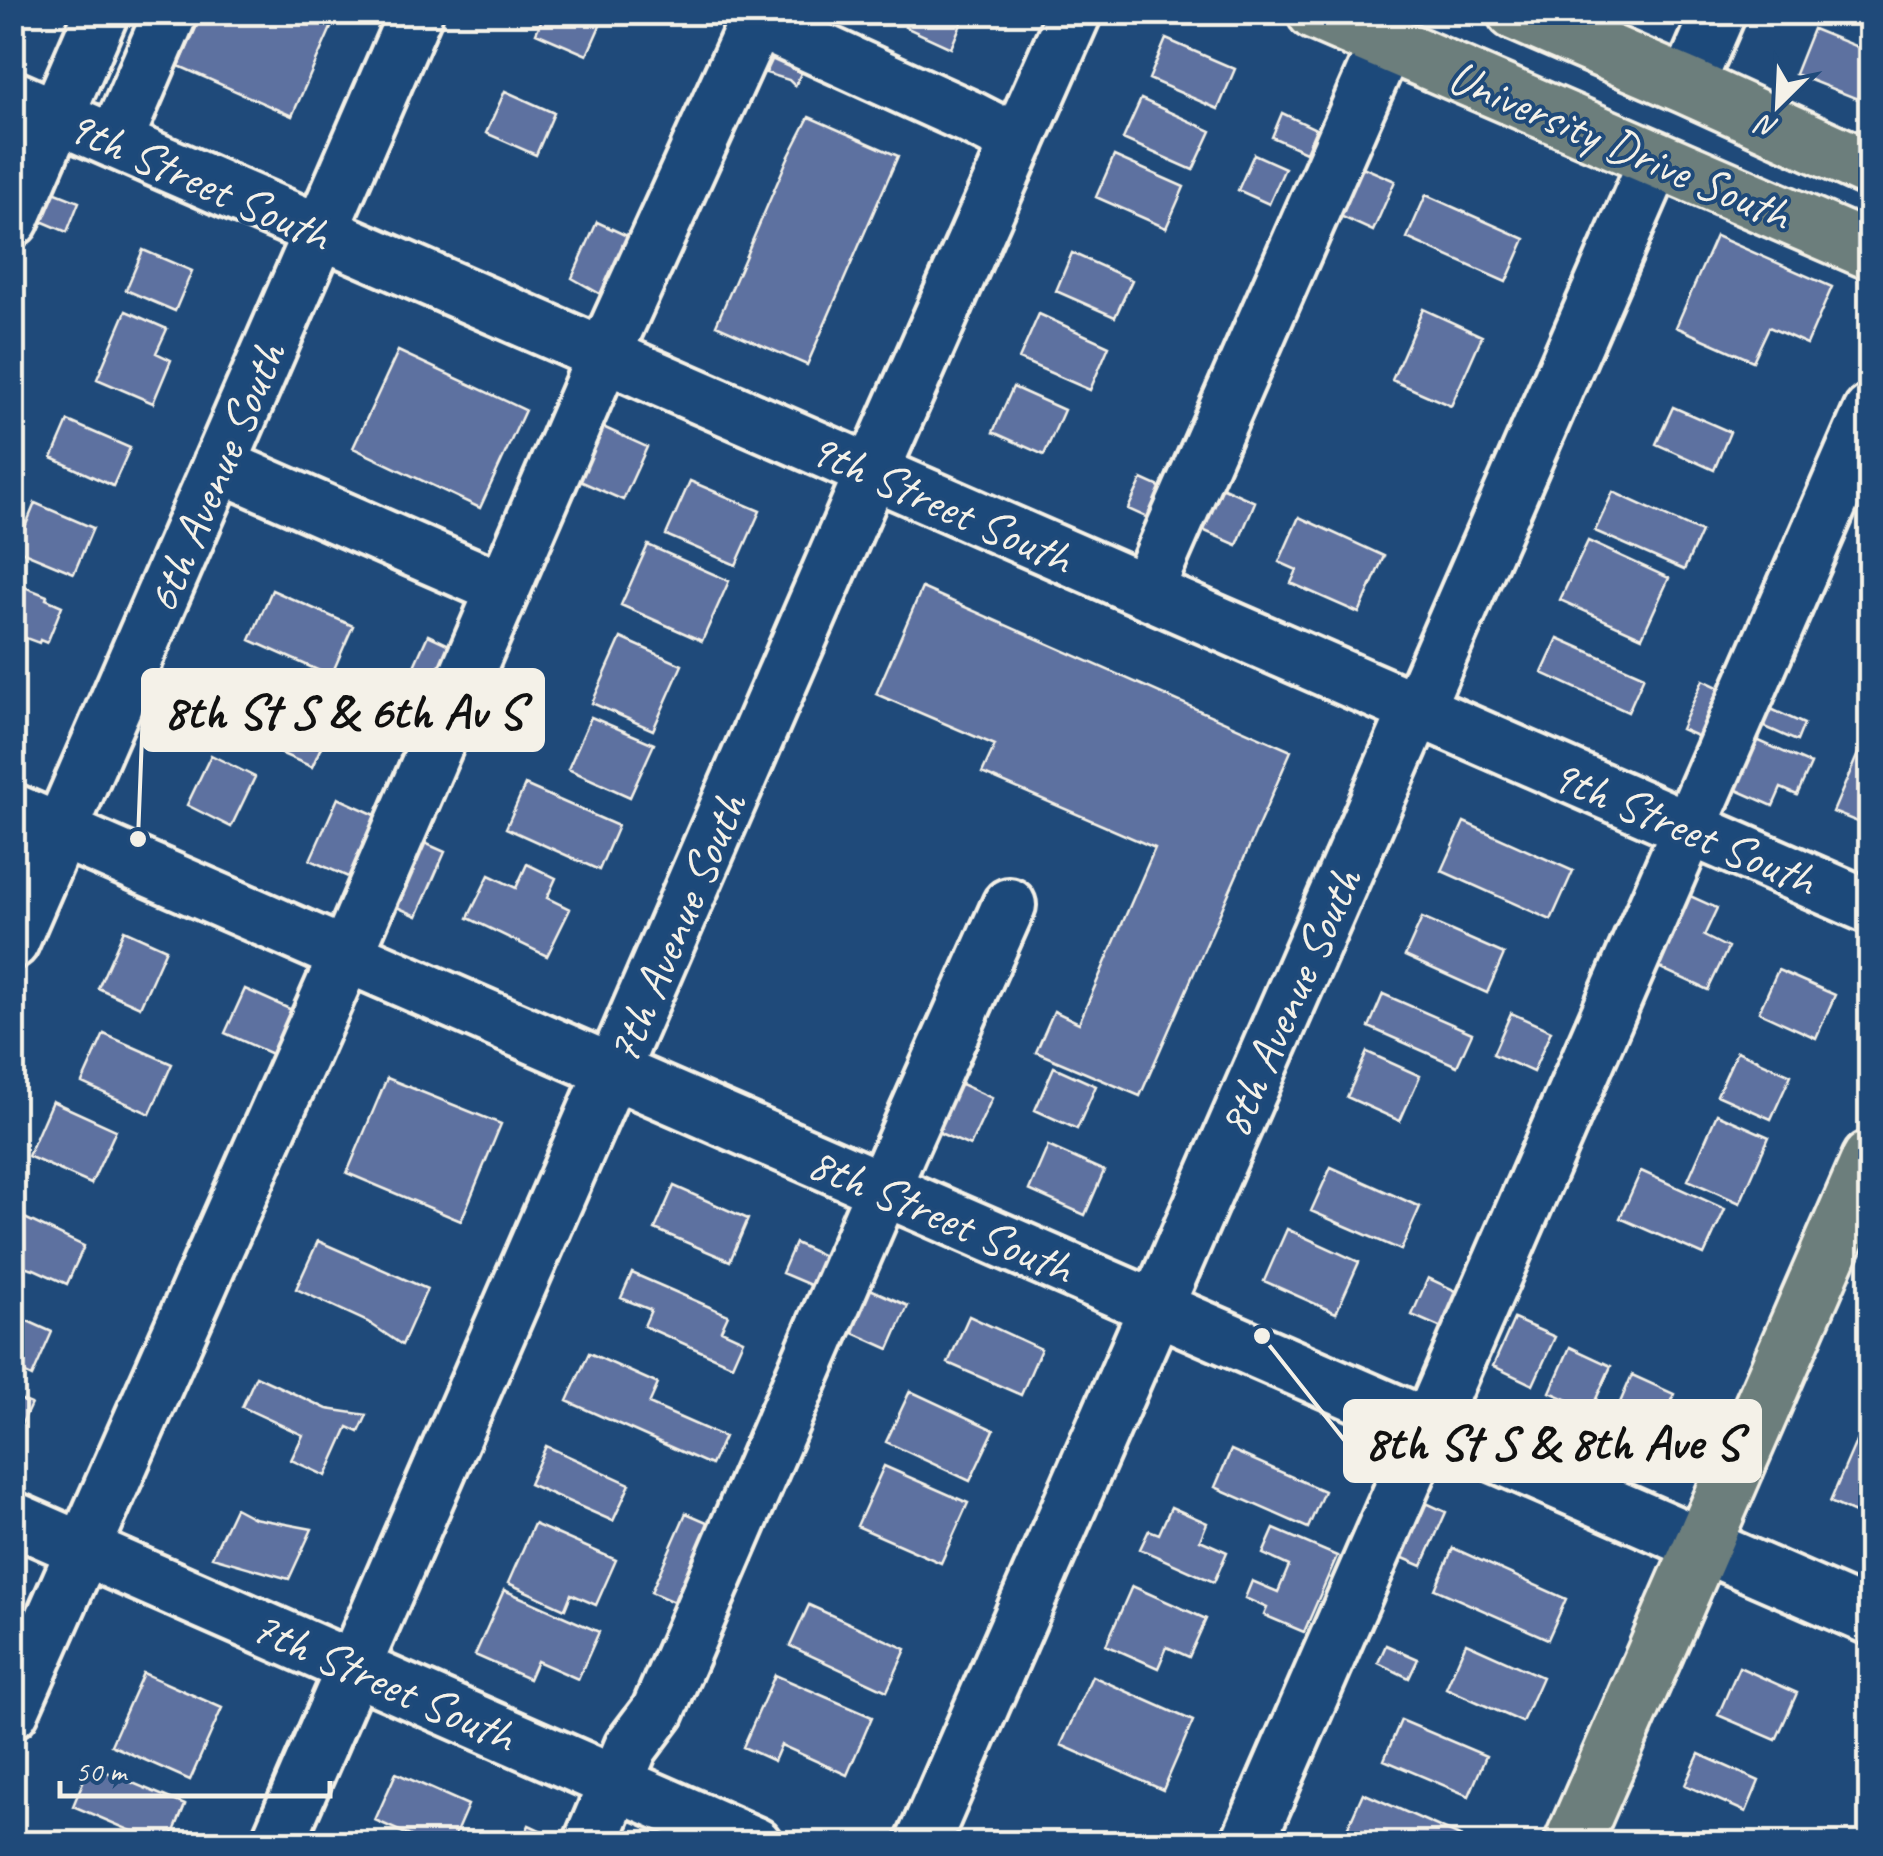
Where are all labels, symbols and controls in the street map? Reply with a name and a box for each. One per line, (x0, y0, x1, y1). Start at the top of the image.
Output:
street label: University Drive South (1440, 46, 1802, 245)
north arrow (1728, 55, 1828, 155)
street label: 9th Street South (57, 95, 342, 266)
text: N (1749, 106, 1783, 147)
street label: 6th Avenue South (131, 331, 300, 622)
street label: 9th Street South (799, 418, 1084, 589)
callout: 8th St S & 6th Av S (143, 670, 543, 750)
text: 8th St S & 6th Av S (163, 680, 534, 743)
street label: 9th Street South (1542, 744, 1828, 911)
street label: 7th Avenue South (592, 782, 761, 1073)
street label: 8th Avenue South (1203, 857, 1376, 1146)
street label: 8th Street South (799, 1132, 1085, 1299)
callout: 8th St S & 8th Ave S (1345, 1401, 1760, 1481)
text: 8th St S & 8th Ave S (1365, 1411, 1751, 1474)
street label: 7th Street South (242, 1596, 527, 1767)
scale bar (60, 1736, 330, 1798)
text: 50 m (75, 1752, 128, 1790)

